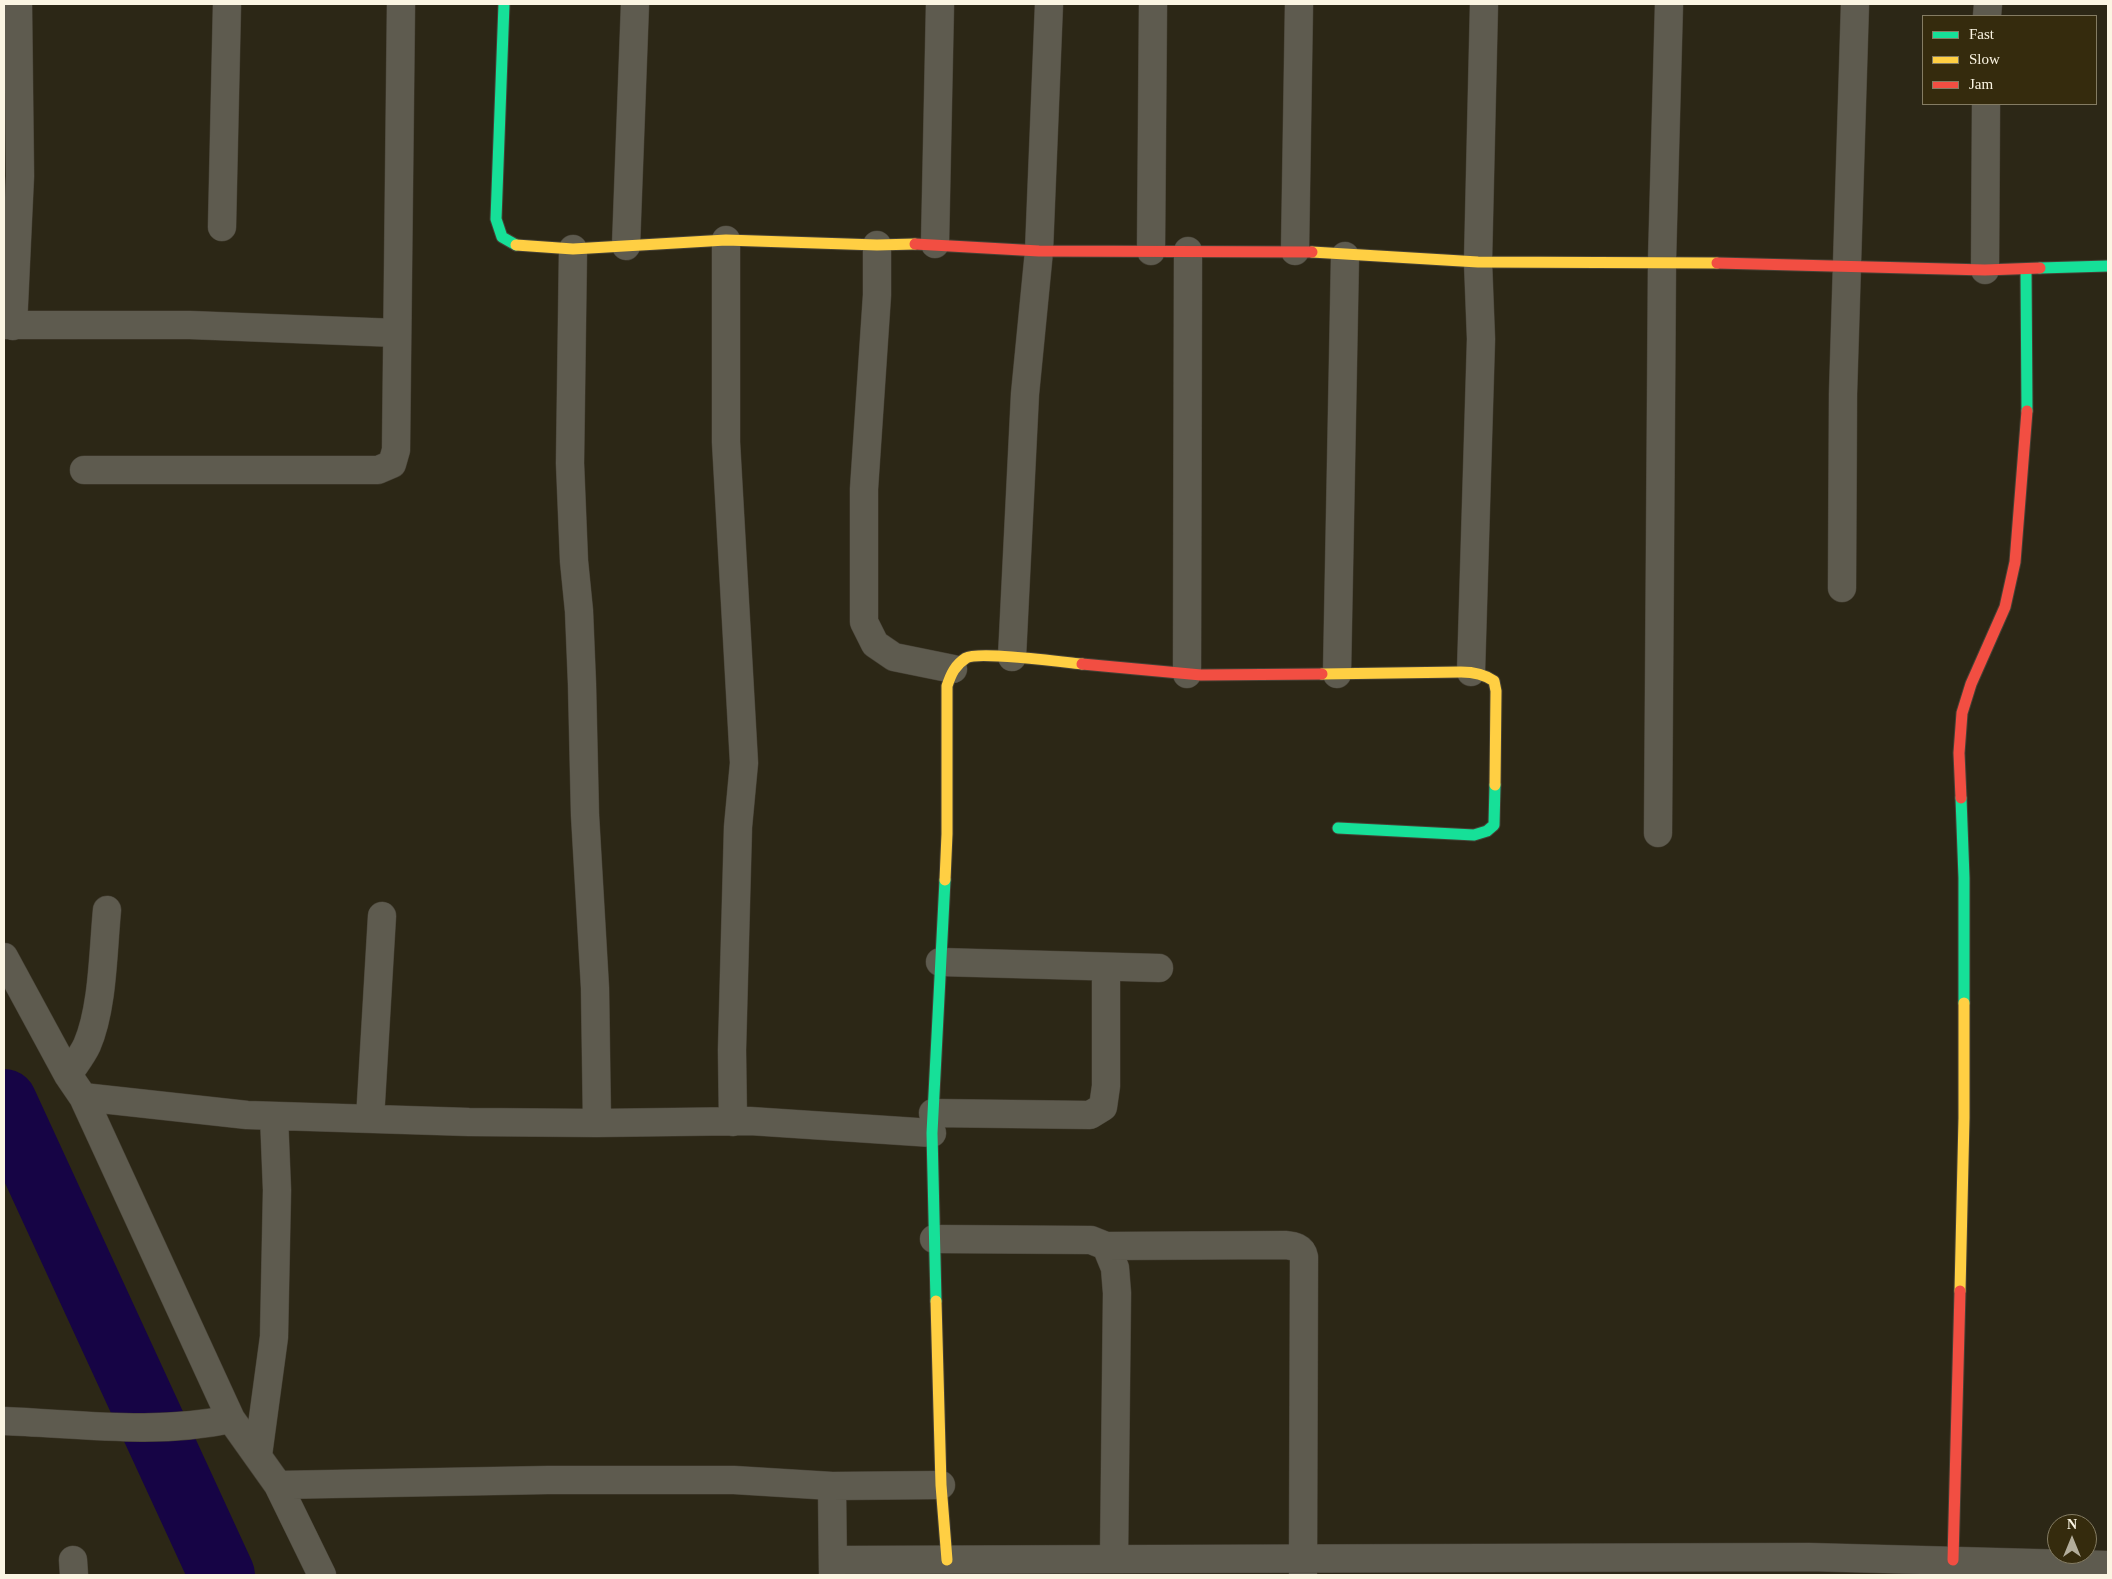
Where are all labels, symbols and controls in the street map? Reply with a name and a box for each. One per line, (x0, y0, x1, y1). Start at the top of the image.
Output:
legend (1922, 15, 2097, 105)
text: Fast (1969, 26, 1994, 42)
text: Slow (1969, 51, 2000, 67)
text: Jam (1969, 76, 1993, 92)
north arrow (2047, 1514, 2097, 1564)
text: N (2067, 1517, 2077, 1532)

